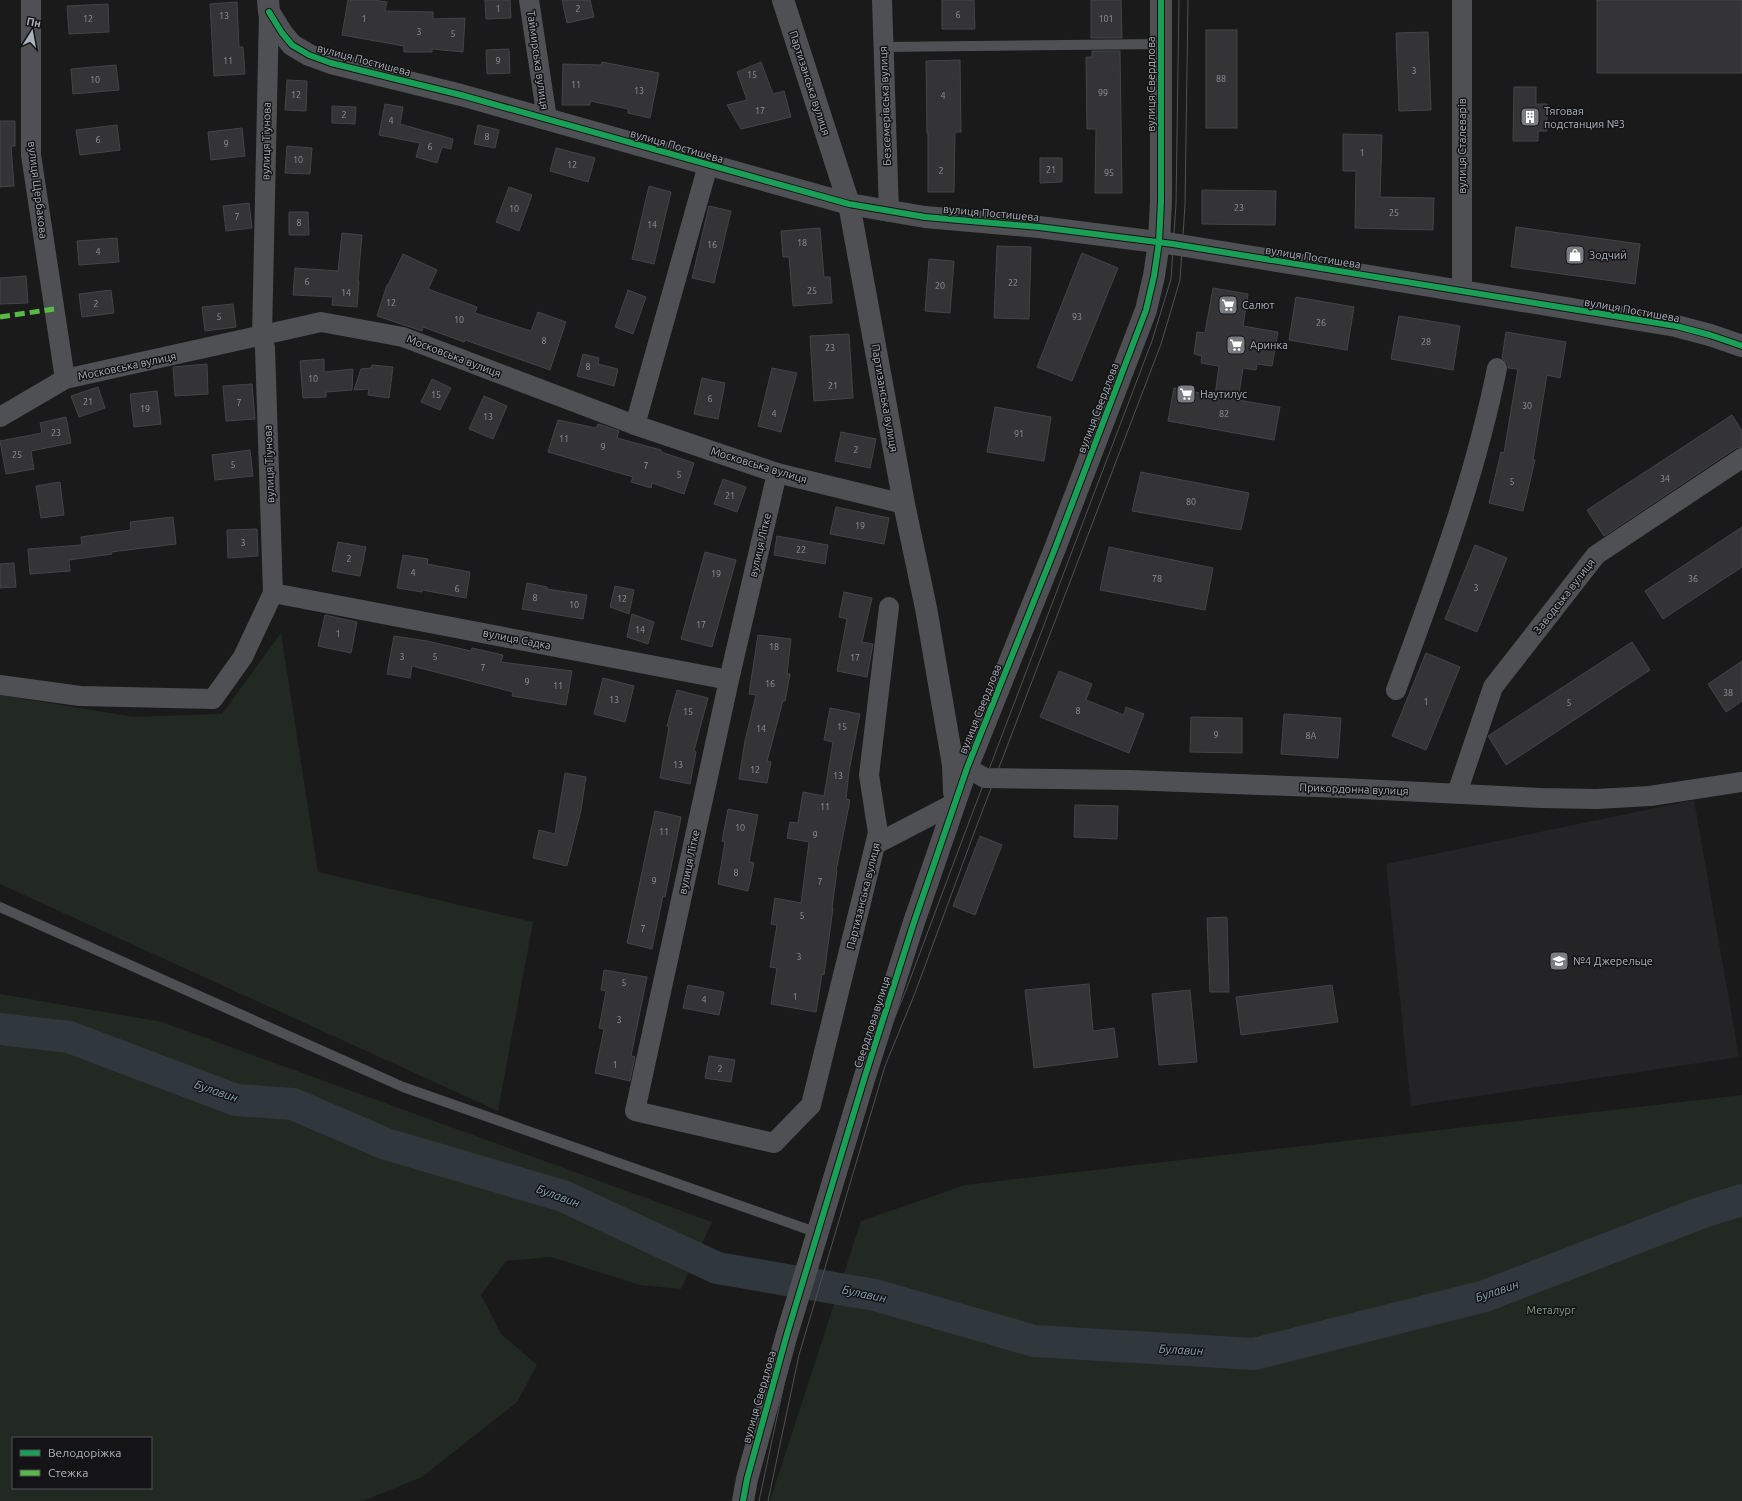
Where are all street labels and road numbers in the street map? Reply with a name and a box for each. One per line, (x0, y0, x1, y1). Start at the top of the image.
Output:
street label: Таймирська вулиця (525, 10, 551, 110)
street label: Партизанська вулиця (787, 29, 833, 137)
street label: вулиця Свердлова (1145, 36, 1157, 132)
street label: вулиця Постишева (316, 42, 412, 78)
street label: Безсемерівська вулиця (877, 46, 893, 166)
street label: вулиця Сталеварів (1456, 98, 1468, 194)
street label: вулиця Тіунова (259, 102, 273, 180)
street label: вулиця Постишева (629, 127, 725, 165)
street label: вулиця Щербакова (26, 141, 50, 239)
street label: вулиця Постишева (942, 203, 1040, 223)
street label: вулиця Постишева (1264, 244, 1362, 270)
street label: вулиця Постишева (1584, 296, 1680, 324)
street label: Московська вулиця (405, 332, 503, 380)
street label: Партизанська вулиця (870, 343, 900, 453)
street label: Московська вулиця (77, 350, 177, 382)
street label: вулиця Свердлова (1075, 361, 1121, 455)
street label: вулиця Тіунова (262, 425, 276, 503)
street label: Московська вулиця (709, 445, 809, 485)
street label: вулиця Літке (747, 512, 773, 578)
street label: Заводська вулиця (1531, 556, 1597, 636)
street label: вулиця Садка (482, 627, 552, 651)
street label: вулиця Свердлова (957, 662, 1003, 756)
street label: Прикордонна вулиця (1299, 781, 1409, 797)
street label: вулиця Літке (676, 829, 702, 895)
street label: Партизанська вулиця (844, 841, 882, 951)
street label: Свердлова вулиця (852, 975, 892, 1069)
street label: вулиця Свердлова (740, 1349, 778, 1445)

